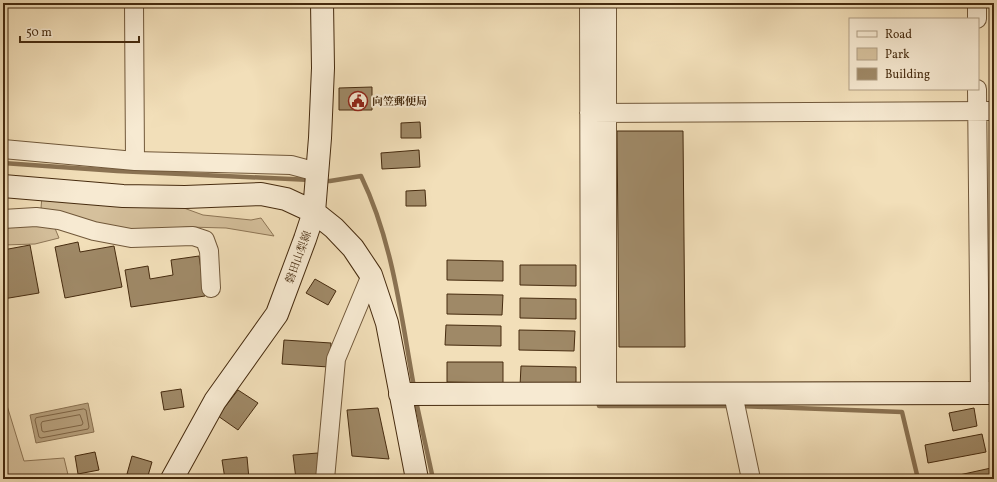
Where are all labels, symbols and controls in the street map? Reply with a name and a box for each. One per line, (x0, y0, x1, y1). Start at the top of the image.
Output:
scale bar (20, 18, 139, 44)
legend (849, 18, 979, 90)
text: 50 m (26, 25, 52, 41)
text: Road (885, 27, 912, 43)
text: Park (885, 47, 910, 63)
text: Building (885, 67, 930, 83)
public building icon: 向笠郵便局 (347, 90, 369, 112)
place label: 向笠郵便局 (372, 95, 427, 110)
street label: 磐田山梨線 (283, 229, 316, 286)

